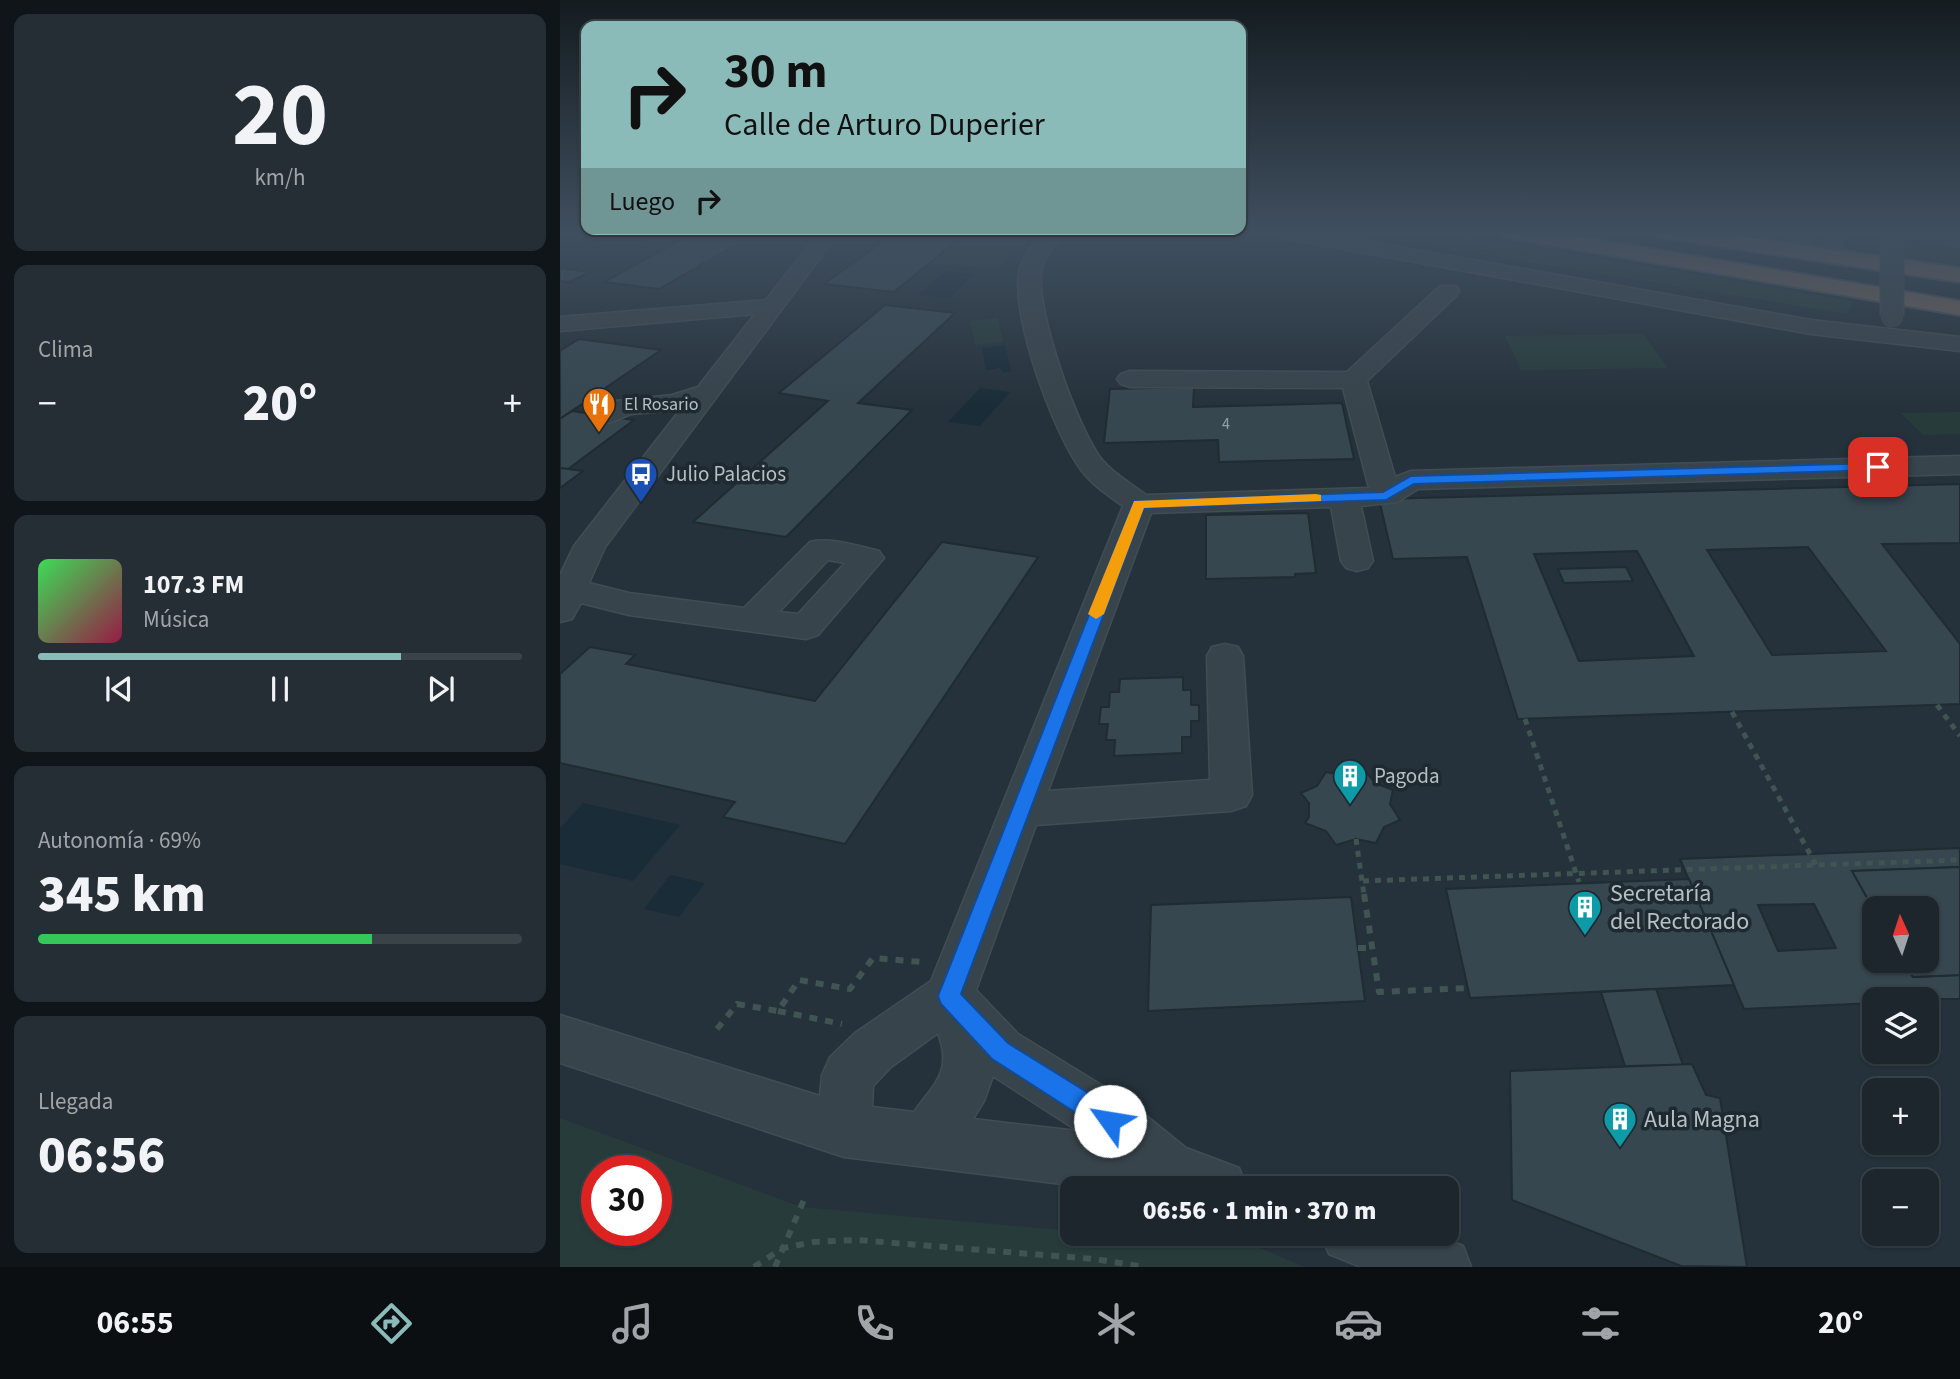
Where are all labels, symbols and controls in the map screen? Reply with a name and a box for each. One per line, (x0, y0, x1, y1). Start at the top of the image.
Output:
text: 30 m (724, 37, 828, 107)
icon: right (609, 49, 700, 140)
text: 20 (232, 51, 328, 180)
text: Calle de Arturo Duperier (724, 102, 1045, 148)
text: km/h (254, 161, 306, 194)
icon: right (689, 182, 727, 220)
text: Luego (609, 183, 675, 220)
text: Clima (38, 333, 93, 366)
text: 20° (243, 367, 317, 441)
text: − (38, 377, 57, 431)
text: + (503, 377, 522, 431)
restaurant icon: El Rosario (580, 385, 618, 434)
place label: El Rosario (624, 392, 699, 417)
house number: 4 (1222, 413, 1230, 435)
pin (1848, 437, 1908, 497)
icon: arrive (1859, 448, 1897, 486)
bus stop icon: Julio Palacios (622, 455, 660, 504)
place label: Julio Palacios (666, 459, 786, 489)
text: 107.3 FM (143, 566, 244, 603)
text: Música (143, 603, 209, 636)
icon: previous (100, 670, 138, 708)
icon: pause (261, 670, 299, 708)
icon: next (422, 670, 460, 708)
building icon: Pagoda (1331, 757, 1369, 806)
place label: Pagoda (1374, 761, 1440, 791)
text: Autonomía · 69% (38, 824, 201, 857)
text: 345 km (38, 858, 206, 932)
place label: Secretaría del Rectorado (1610, 876, 1749, 939)
building icon: Secretaría del Rectorado (1566, 888, 1604, 937)
north arrow (1862, 896, 1939, 973)
map controls (1862, 896, 1939, 1246)
button: layers (1862, 987, 1939, 1064)
button: + (1862, 1078, 1939, 1155)
position arrow (1073, 1084, 1147, 1158)
text: Llegada (38, 1085, 113, 1118)
building icon: Aula Magna (1601, 1100, 1639, 1149)
place label: Aula Magna (1644, 1102, 1760, 1137)
text: 06:56 (38, 1119, 165, 1193)
speed limit sign: 30 (581, 1155, 672, 1246)
button: − (1862, 1169, 1939, 1246)
text: 06:56 · 1 min · 370 m (1143, 1192, 1376, 1229)
icon: directions (367, 1299, 416, 1348)
icon: music (608, 1299, 657, 1348)
icon: phone (850, 1299, 899, 1348)
icon: climate (1092, 1299, 1141, 1348)
icon: car (1334, 1299, 1383, 1348)
icon: filters (1576, 1299, 1625, 1348)
text: 06:55 (96, 1300, 174, 1346)
text: 20° (1818, 1300, 1863, 1346)

